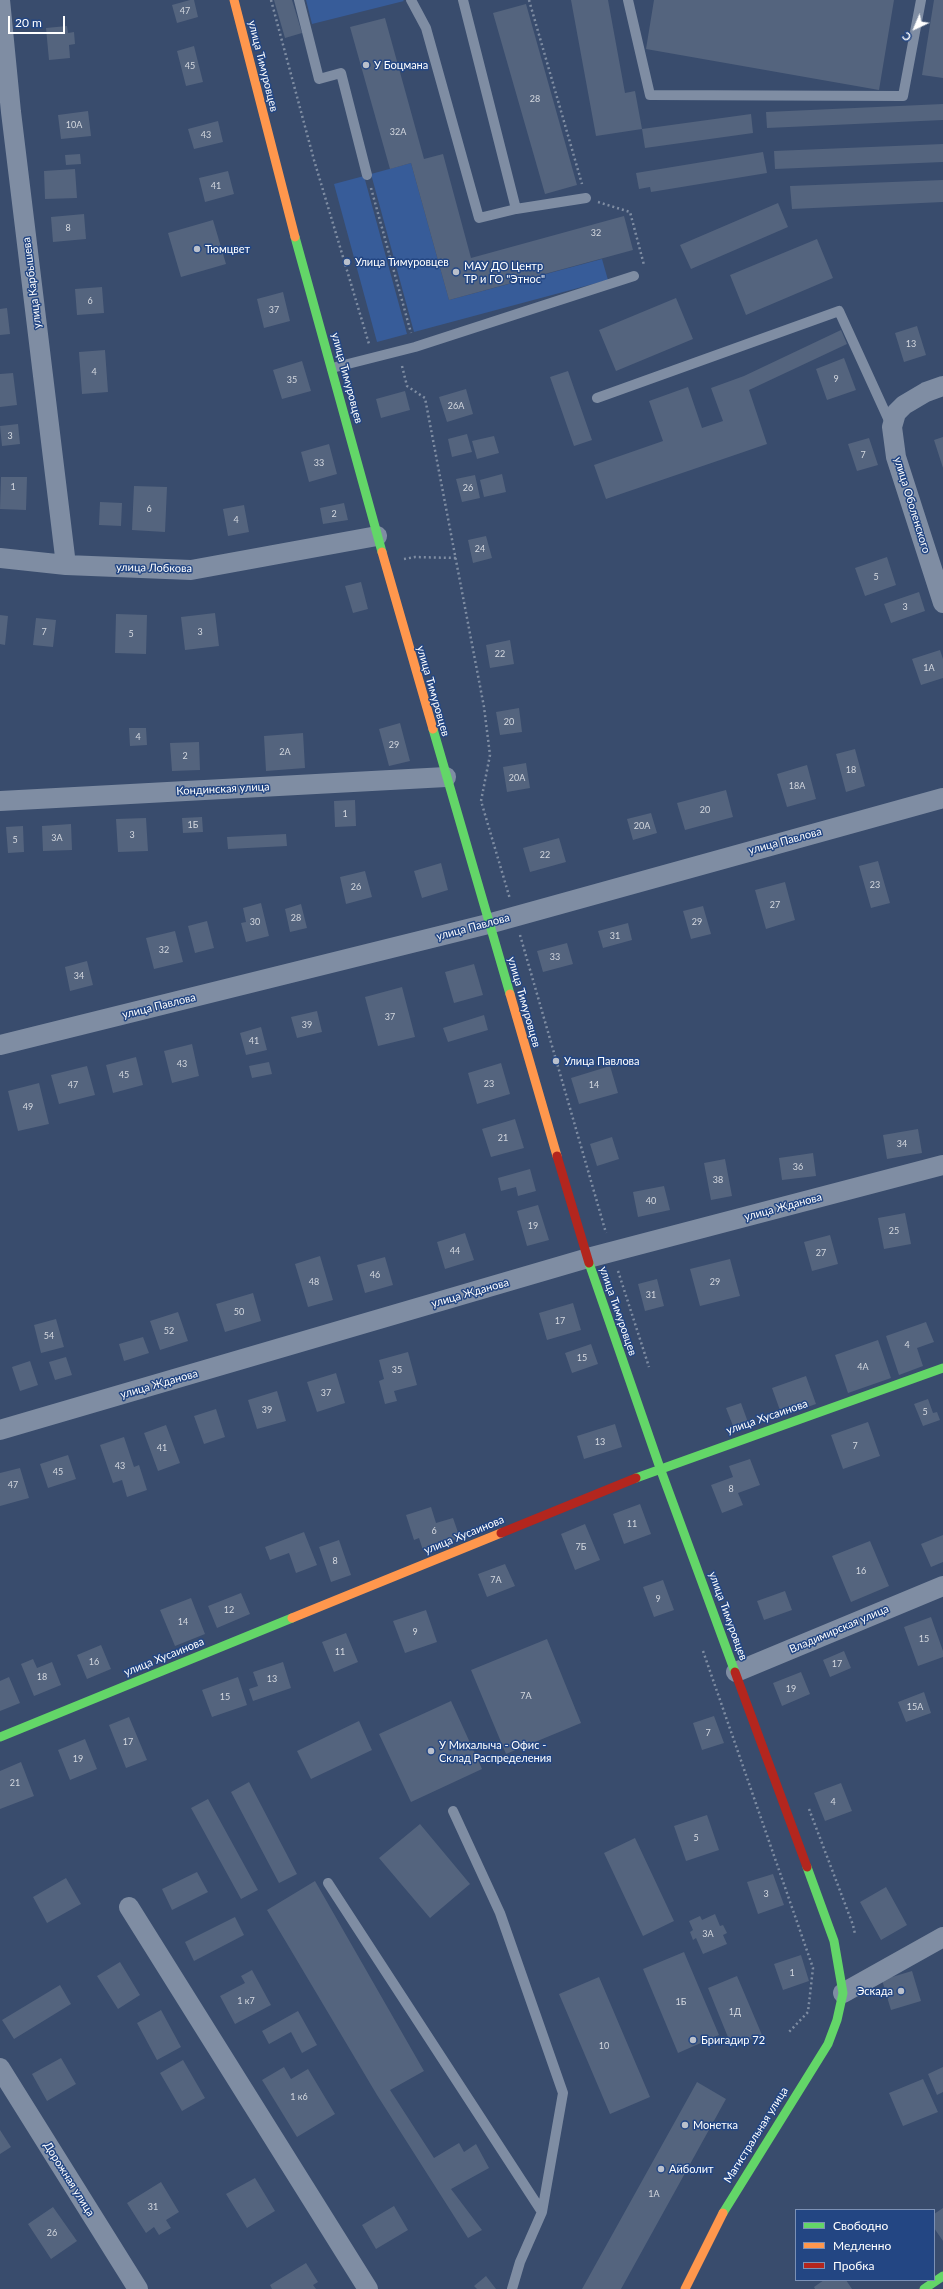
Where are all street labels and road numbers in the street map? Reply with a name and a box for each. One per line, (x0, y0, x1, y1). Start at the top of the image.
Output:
street label: улица Тимуровцев (245, 19, 281, 113)
street label: улица Карбышева (20, 237, 44, 329)
street label: улица Тимуровцев (329, 331, 365, 425)
street label: улица Оболенского (891, 455, 933, 555)
street label: улица Лобкова (116, 561, 192, 575)
street label: улица Тимуровцев (414, 644, 452, 738)
street label: Кондинская улица (176, 780, 270, 798)
street label: улица Павлова (747, 825, 823, 857)
street label: улица Павлова (435, 911, 511, 943)
street label: улица Тимуровцев (505, 955, 543, 1049)
street label: улица Павлова (121, 990, 197, 1022)
street label: улица Жданова (743, 1190, 823, 1224)
street label: улица Тимуровцев (597, 1265, 639, 1357)
street label: улица Жданова (430, 1276, 510, 1310)
street label: улица Жданова (119, 1367, 199, 1401)
street label: улица Хусаинова (724, 1397, 810, 1437)
street label: улица Хусаинова (422, 1513, 506, 1557)
street label: улица Тимуровцев (706, 1570, 750, 1662)
street label: Владимирская улица (787, 1602, 891, 1656)
street label: улица Хусаинова (122, 1635, 206, 1679)
street label: Магистральная улица (721, 2085, 791, 2185)
street label: Дорожная улица (41, 2139, 97, 2219)

